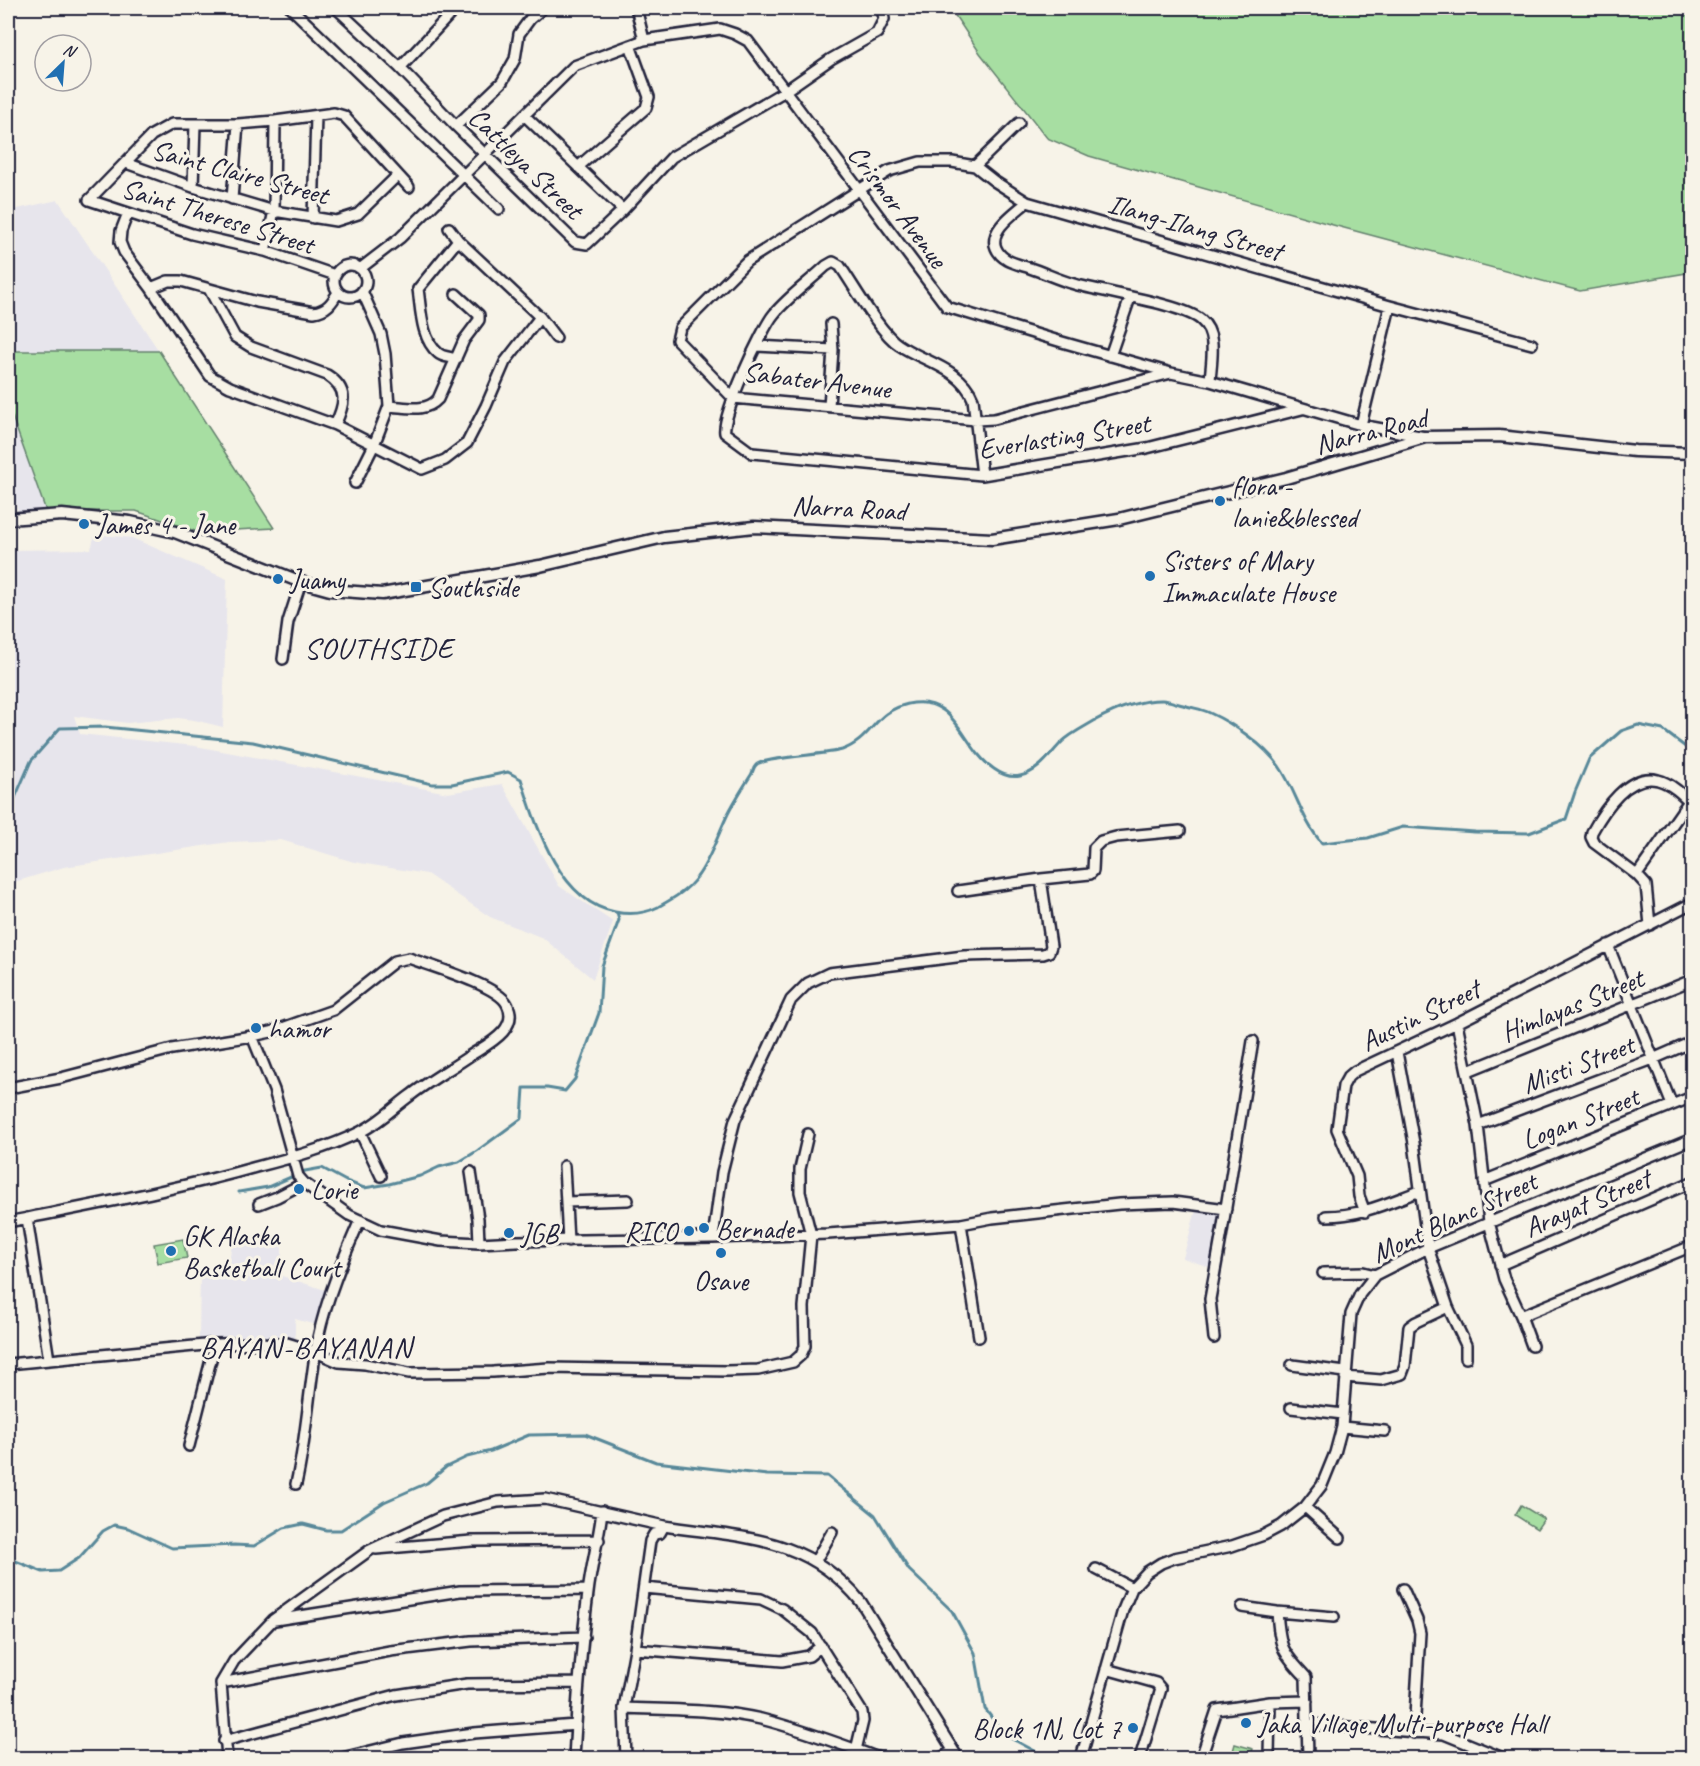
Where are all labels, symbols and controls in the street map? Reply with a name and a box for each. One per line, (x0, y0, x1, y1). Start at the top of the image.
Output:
north arrow (33, 33, 93, 93)
text: N (60, 39, 80, 63)
street label: Cattleya Street (461, 100, 593, 228)
street label: Saint Claire Street (148, 132, 334, 213)
street label: Crismor Avenue (840, 138, 957, 276)
street label: Saint Therese Street (118, 170, 321, 263)
street label: Ilang-Ilang Street (1104, 185, 1290, 270)
street label: Sabater Avenue (741, 354, 895, 407)
street label: Narra Road (1311, 399, 1435, 462)
street label: Everlasting Street (976, 405, 1155, 467)
place label: flora - lanie&blessed (1232, 468, 1361, 535)
street label: Narra Road (791, 488, 911, 529)
marker: flora - lanie&blessed (1213, 494, 1227, 508)
place label: James 4 - Jane (94, 507, 237, 542)
marker: James 4 - Jane (77, 517, 91, 531)
place label: Sisters of Mary Immaculate House (1162, 543, 1337, 610)
place label: Juamy (288, 562, 347, 597)
marker: Sisters of Mary Immaculate House (1143, 569, 1157, 583)
place label: Southside (428, 570, 520, 605)
marker: Juamy (271, 572, 285, 586)
marker: Southside (409, 580, 423, 594)
district label: SOUTHSIDE (304, 629, 457, 667)
street label: Himlayas Street (1496, 960, 1651, 1049)
street label: Austin Street (1355, 969, 1489, 1059)
place label: hamor (268, 1011, 332, 1046)
marker: hamor (249, 1021, 263, 1035)
street label: Misti Street (1517, 1026, 1641, 1101)
street label: Logan Street (1517, 1078, 1646, 1157)
street label: Arayat Street (1519, 1159, 1659, 1245)
street label: Mont Blanc Street (1366, 1162, 1545, 1270)
place label: Lorie (311, 1172, 359, 1207)
marker: Lorie (292, 1182, 306, 1196)
place label: Bernade (716, 1211, 796, 1246)
place label: RICO (624, 1214, 680, 1249)
place label: JGB (519, 1216, 561, 1251)
place label: GK Alaska Basketball Court (183, 1218, 343, 1285)
marker: Bernade (697, 1221, 711, 1235)
marker: RICO (682, 1224, 696, 1238)
marker: JGB (502, 1226, 516, 1240)
marker: GK Alaska Basketball Court (164, 1244, 178, 1258)
marker: Osave (714, 1246, 728, 1260)
place label: Osave (694, 1263, 750, 1298)
district label: BAYAN-BAYANAN (200, 1328, 416, 1366)
place label: Jaka Village Multi-purpose Hall (1256, 1706, 1551, 1741)
place label: Block 1N, Lot 7 (973, 1711, 1122, 1746)
marker: Jaka Village Multi-purpose Hall (1239, 1716, 1253, 1730)
marker: Block 1N, Lot 7 (1126, 1721, 1140, 1735)

